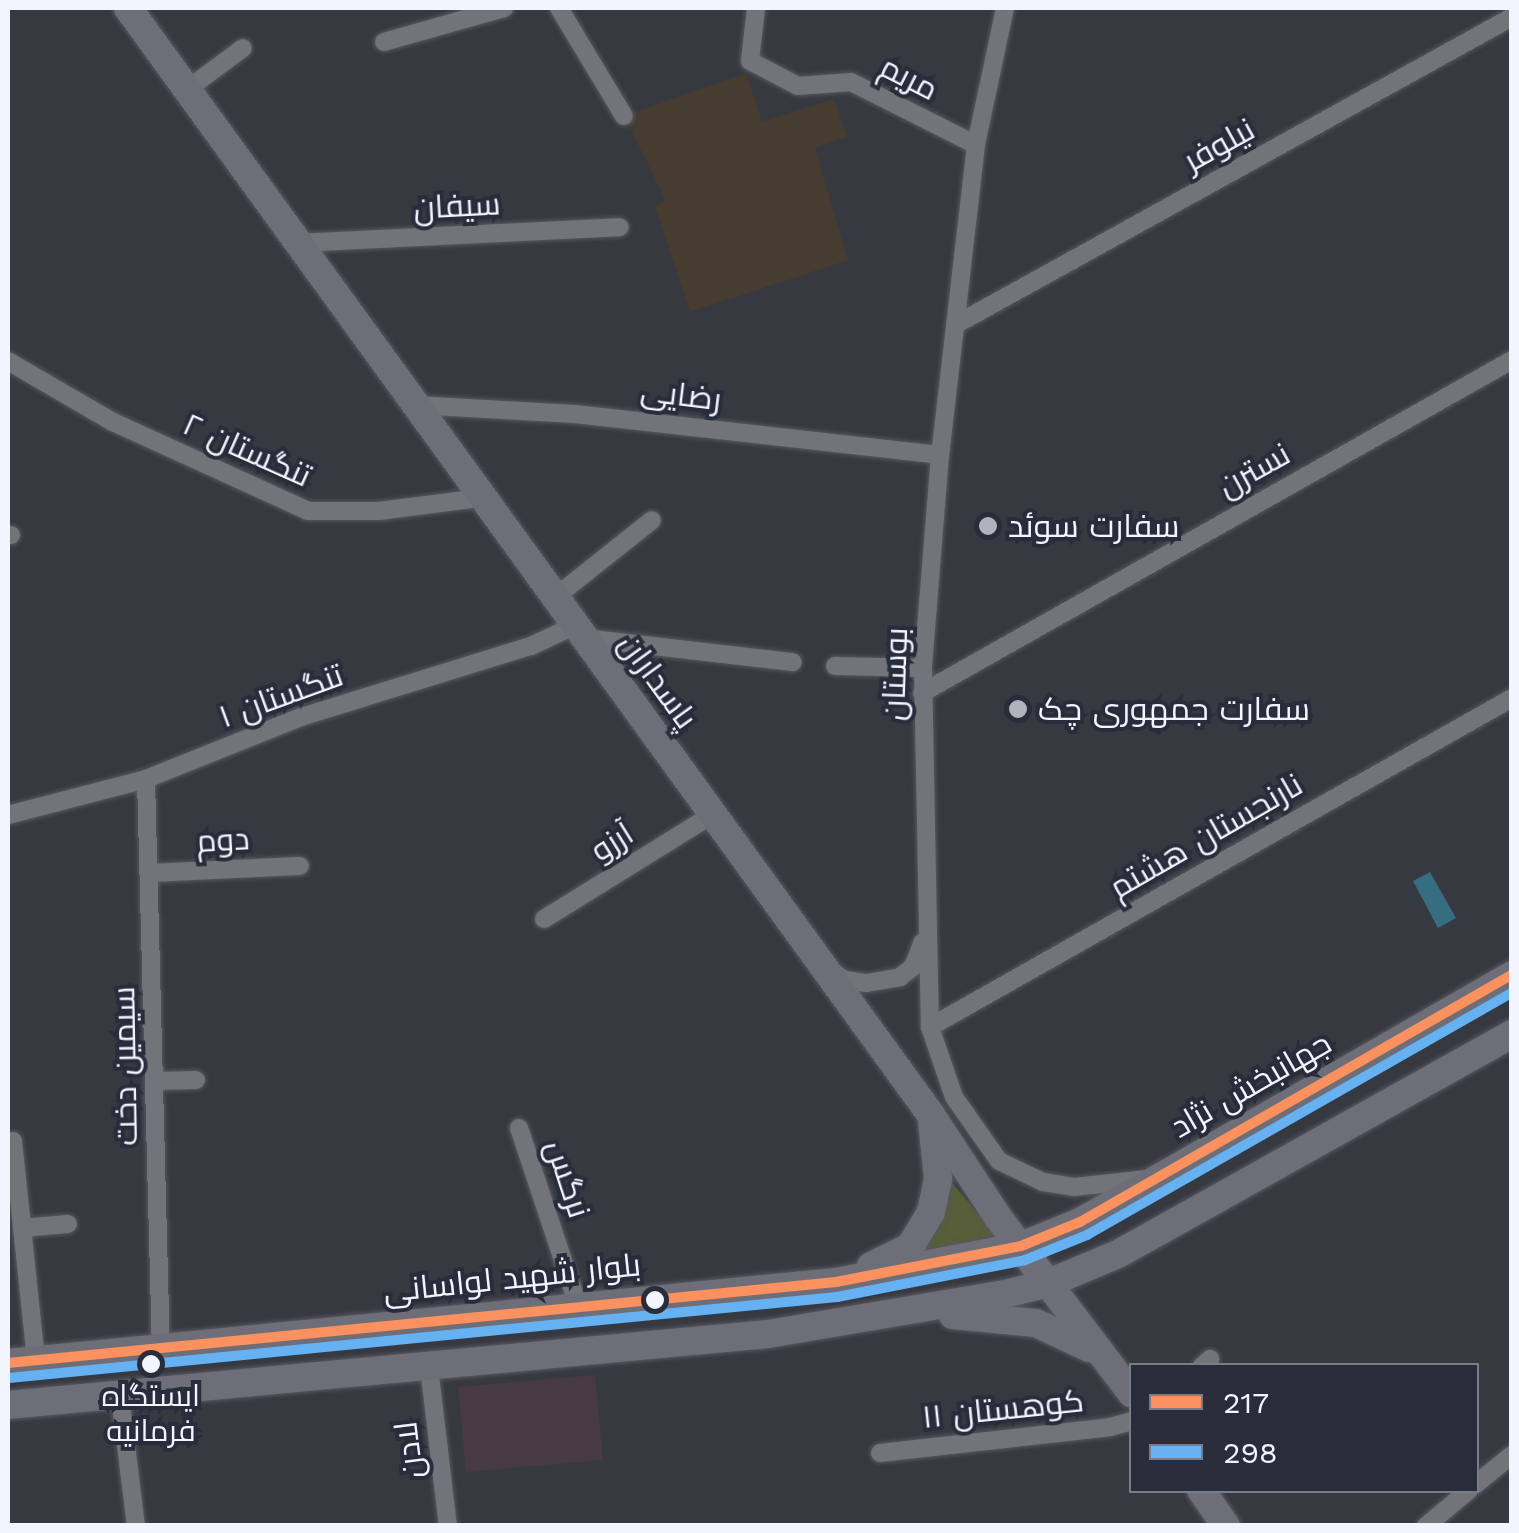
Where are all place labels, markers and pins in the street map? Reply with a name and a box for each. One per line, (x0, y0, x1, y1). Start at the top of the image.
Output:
place label: سفارت سوئد (1008, 507, 1180, 545)
marker: سفارت سوئد (977, 515, 999, 537)
place label: سفارت جمهوری چک (1038, 690, 1310, 728)
marker: سفارت جمهوری چک (1007, 698, 1029, 720)
unlabelled marker (645, 1290, 665, 1310)
marker: ایستگاه فرمانیه (141, 1354, 161, 1374)
place label: ایستگاه فرمانیه (102, 1378, 200, 1448)

